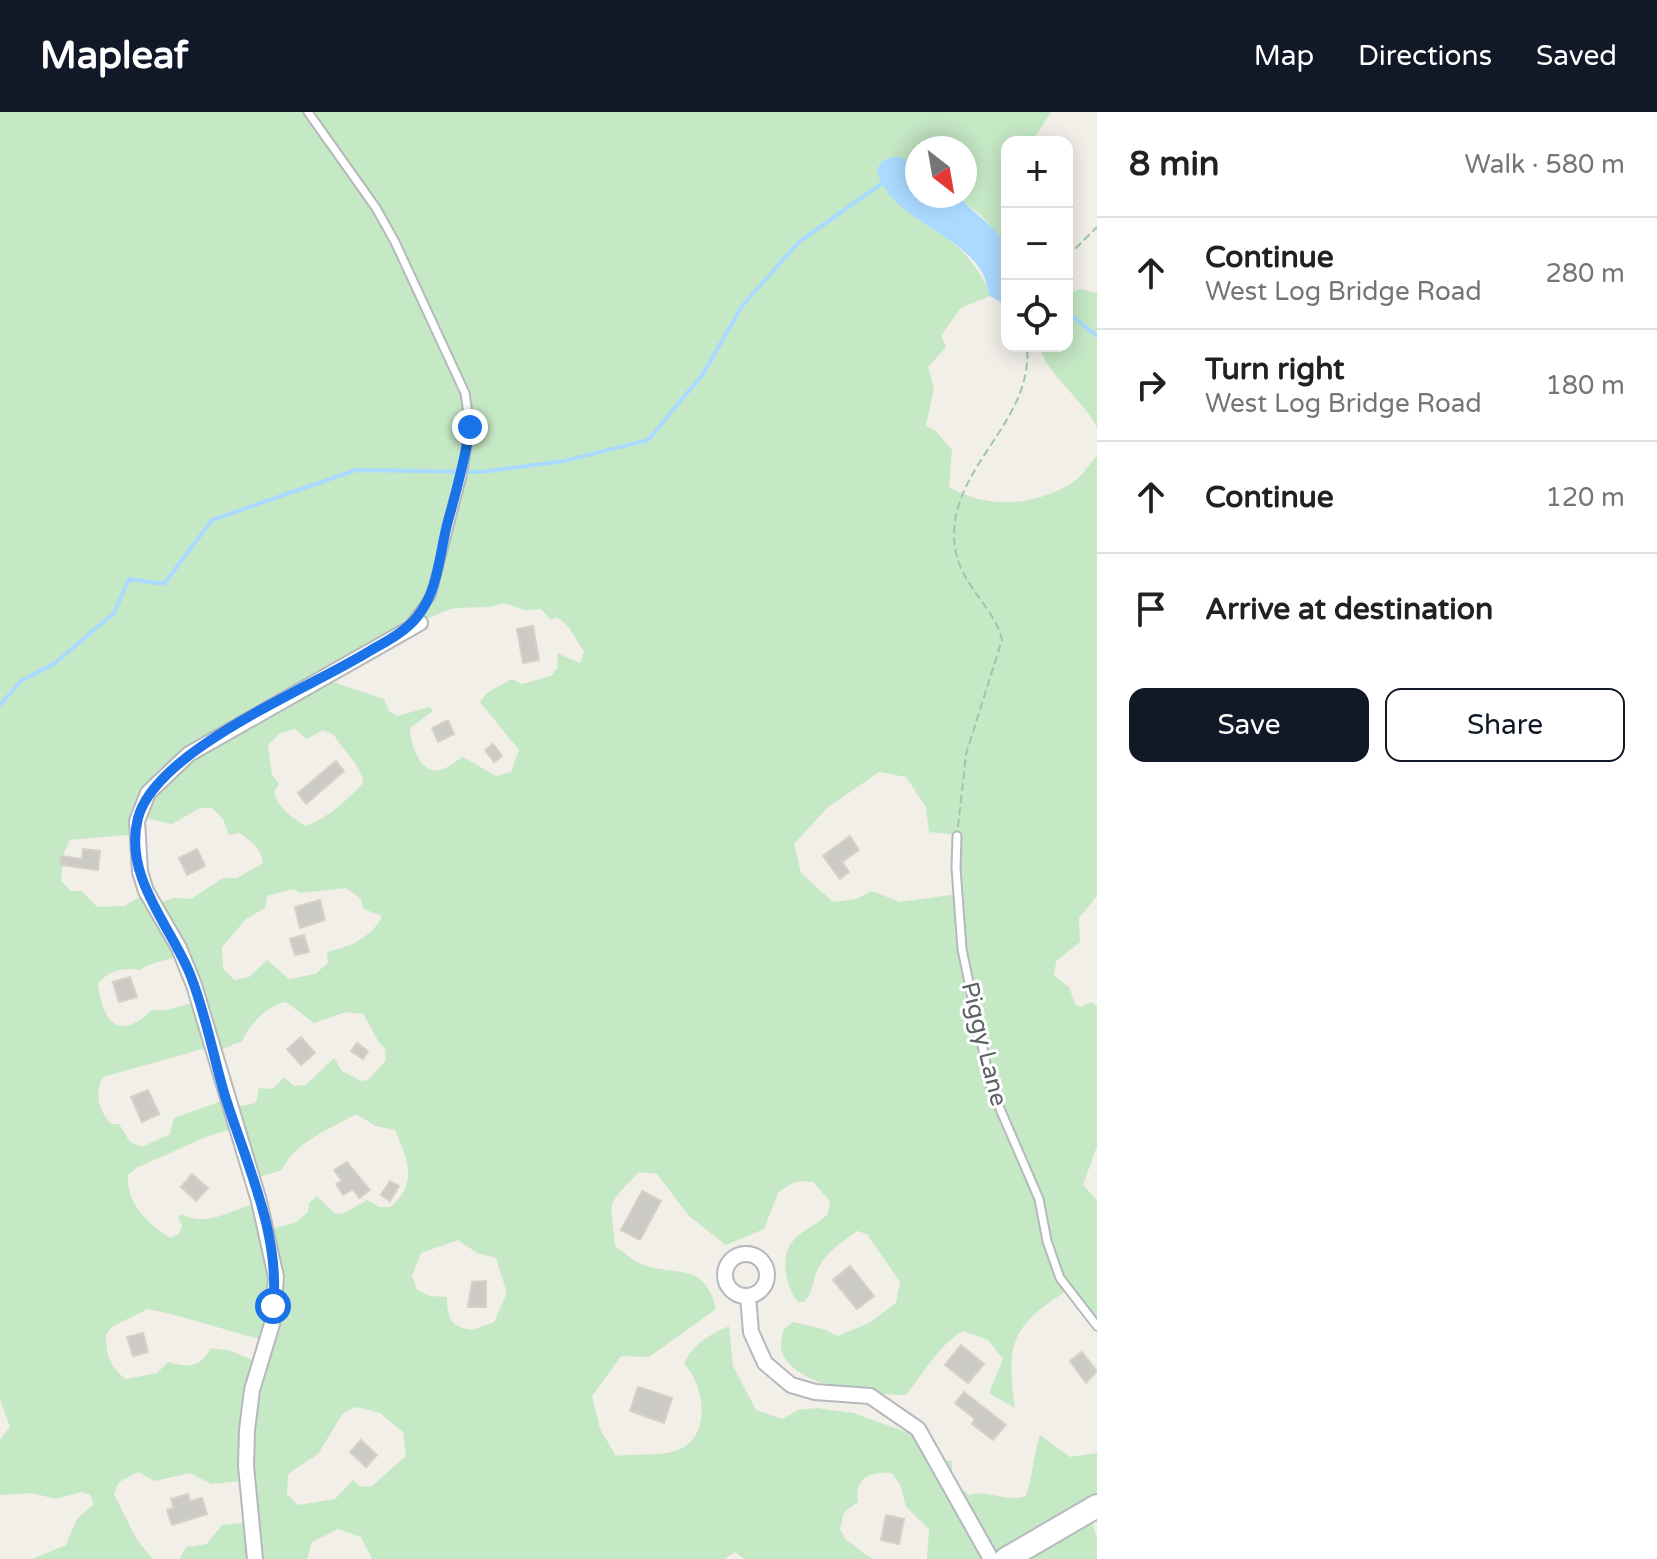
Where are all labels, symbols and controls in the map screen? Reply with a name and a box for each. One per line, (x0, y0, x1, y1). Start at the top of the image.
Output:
text: Mapleaf (40, 33, 188, 79)
text: Map (1254, 39, 1314, 73)
text: Directions (1358, 39, 1492, 73)
text: Saved (1536, 39, 1617, 73)
north arrow (905, 136, 977, 208)
map controls (1001, 136, 1073, 352)
button: + (1001, 136, 1073, 208)
text: 8 min (1129, 144, 1220, 185)
text: Walk · 580 m (1465, 149, 1625, 180)
button: − (1001, 208, 1073, 280)
text: Continue (1205, 239, 1334, 276)
icon: ahead (1129, 251, 1173, 295)
text: 280 m (1545, 258, 1625, 289)
text: West Log Bridge Road (1205, 276, 1482, 307)
button: locate (1001, 280, 1073, 352)
text: Turn right (1205, 351, 1345, 388)
icon: right (1129, 363, 1173, 407)
text: 180 m (1545, 370, 1625, 401)
text: West Log Bridge Road (1205, 388, 1482, 419)
route end (452, 409, 488, 445)
icon: ahead (1129, 475, 1173, 519)
text: Continue (1205, 479, 1334, 516)
text: 120 m (1545, 482, 1625, 513)
icon: arrive (1129, 587, 1173, 631)
text: Arrive at destination (1205, 591, 1493, 628)
button: Save (1129, 688, 1369, 762)
button: Share (1385, 688, 1625, 762)
street label: Piggy Lane (955, 979, 1013, 1109)
route start (255, 1288, 291, 1324)

